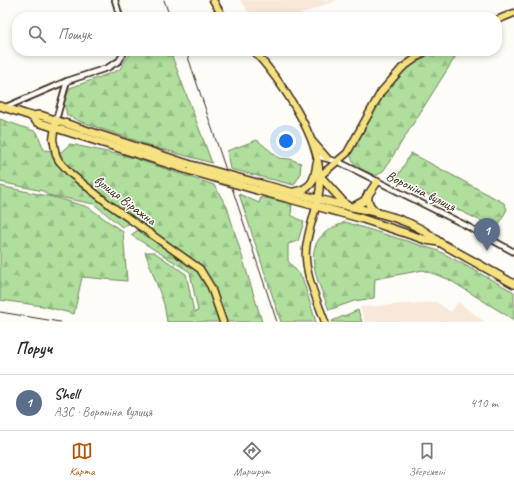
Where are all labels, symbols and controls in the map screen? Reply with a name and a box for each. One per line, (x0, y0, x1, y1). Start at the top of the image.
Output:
search box (12, 12, 502, 56)
icon: search (26, 23, 48, 45)
text: Пошук (58, 25, 91, 44)
your location (276, 131, 296, 151)
street label: Вороніна вулиця (383, 167, 459, 216)
street label: вулиця Віражна (91, 171, 160, 230)
pin: 1 (474, 218, 500, 251)
text: Поруч (16, 338, 52, 359)
text: Shell (54, 385, 79, 404)
text: 1 (26, 395, 32, 411)
text: 410 m (470, 395, 498, 411)
text: АЗС · Вороніна вулиця (54, 404, 152, 420)
tab: Карта (69, 440, 95, 478)
tab: Маршрут (233, 440, 270, 478)
tab: Збережені (409, 440, 445, 478)

